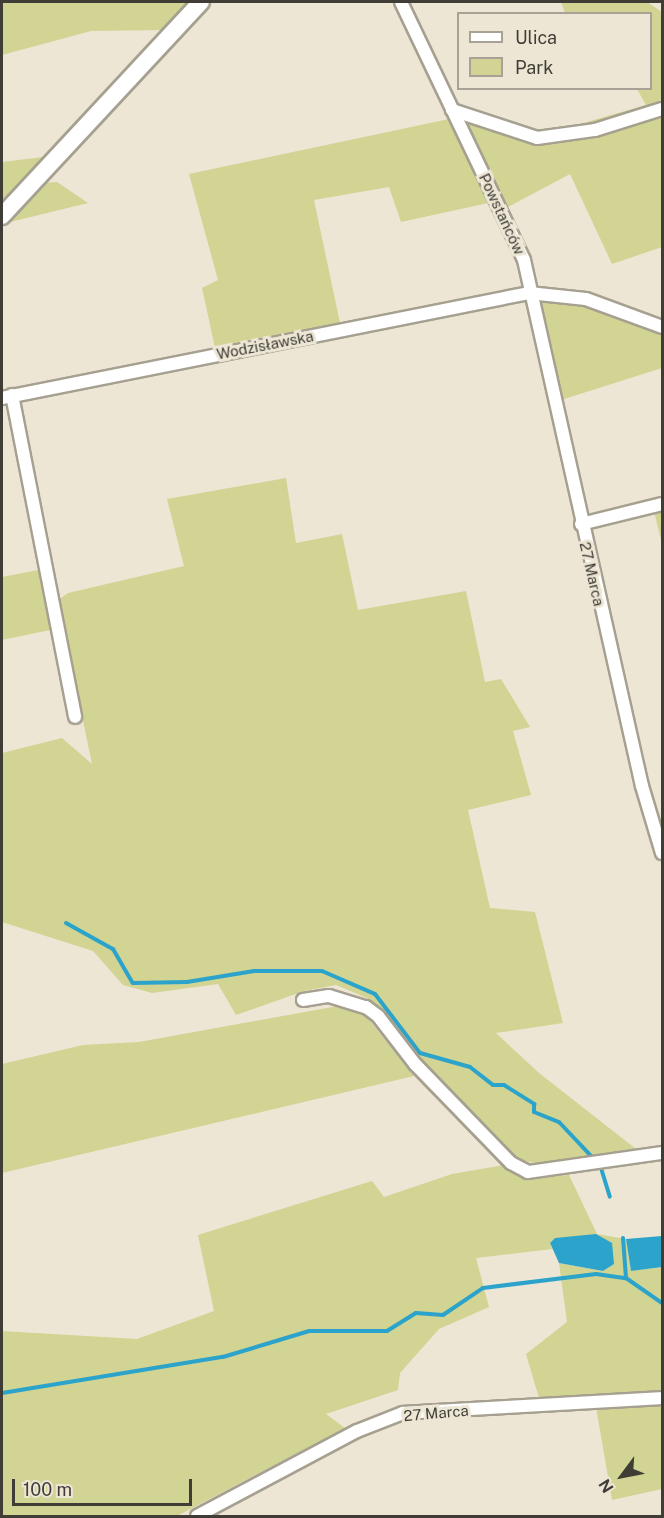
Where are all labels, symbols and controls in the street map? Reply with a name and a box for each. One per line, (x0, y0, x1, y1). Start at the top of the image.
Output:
legend (457, 12, 652, 90)
text: Ulica (515, 27, 557, 48)
text: Park (515, 57, 553, 78)
street label: Powstańców (475, 170, 529, 258)
street label: Wodzisławska (215, 327, 315, 363)
street label: 27 Marca (576, 540, 608, 608)
street label: 27 Marca (403, 1401, 469, 1425)
north arrow (592, 1446, 652, 1506)
scale bar (15, 1467, 195, 1505)
text: N (595, 1475, 618, 1496)
text: 100 m (23, 1479, 72, 1500)

